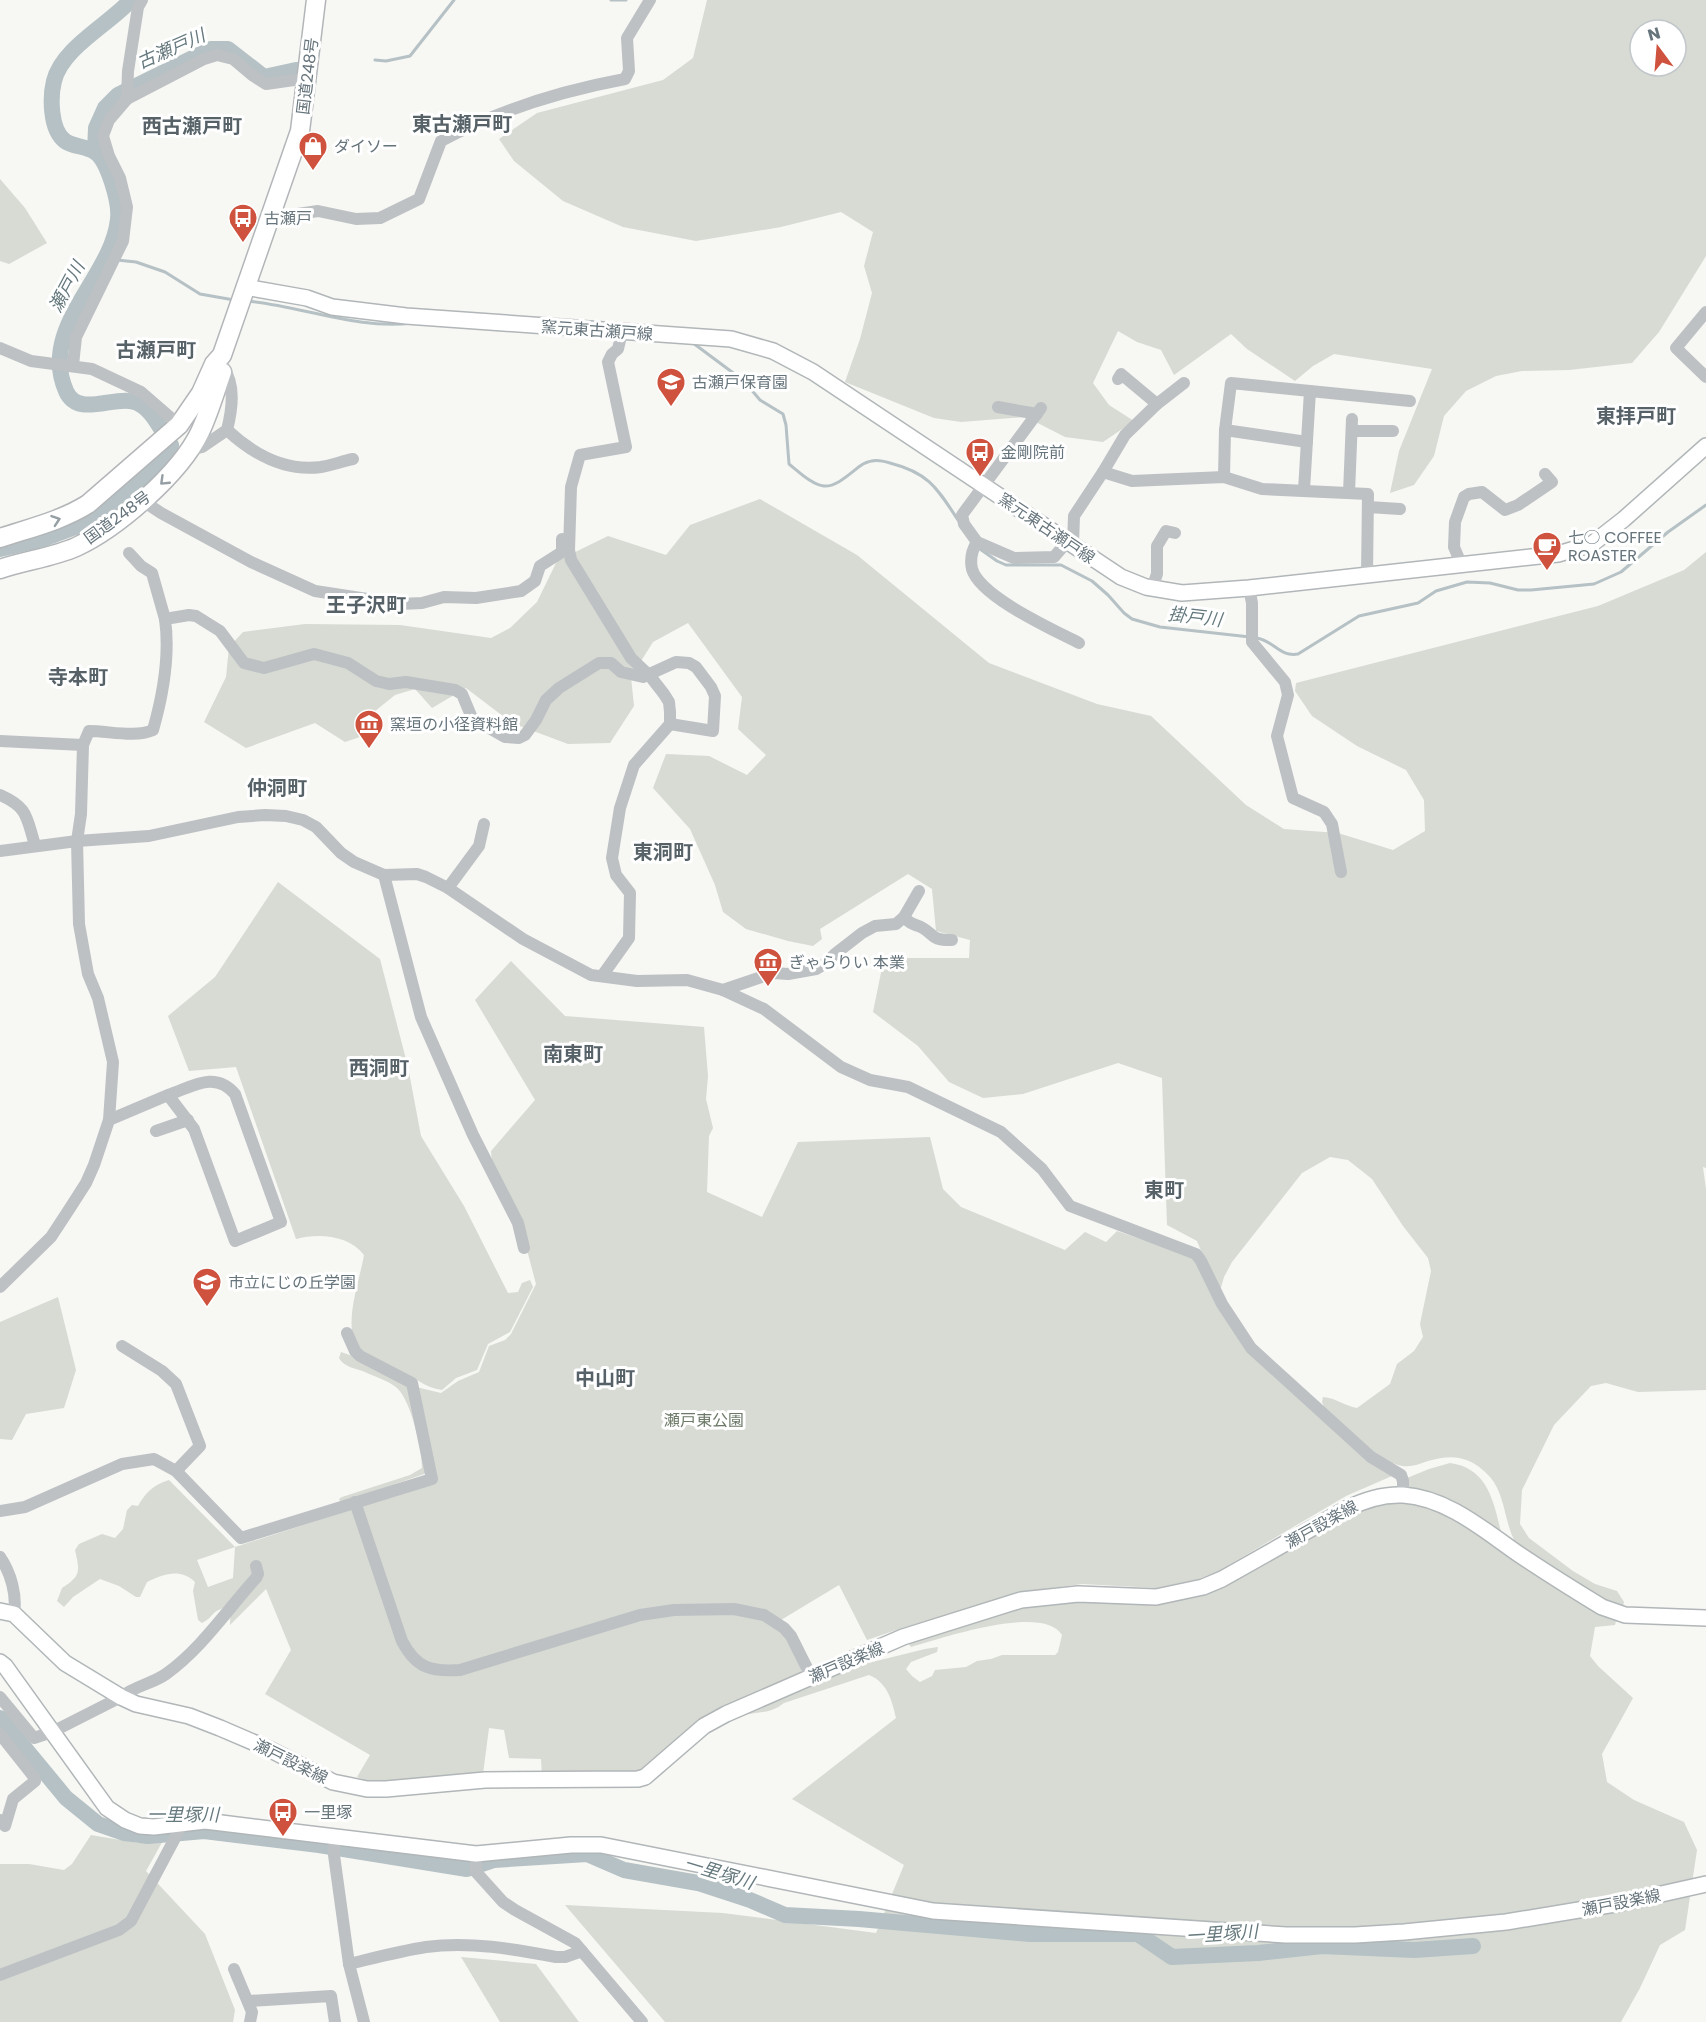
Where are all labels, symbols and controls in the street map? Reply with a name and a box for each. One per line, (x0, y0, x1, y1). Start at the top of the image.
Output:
north arrow (1628, 18, 1688, 78)
text: N (1645, 21, 1663, 47)
water label: 古瀬戸川 (133, 22, 211, 75)
street label: 国道248号 (291, 36, 324, 116)
district label: 東古瀬戸町 (412, 110, 512, 138)
district label: 西古瀬戸町 (142, 112, 242, 140)
shop icon: ダイソー (297, 130, 329, 172)
place label: ダイソー (334, 135, 398, 158)
bus stop icon: 古瀬戸 (227, 202, 259, 244)
place label: 古瀬戸 (264, 207, 312, 230)
water label: 瀬戸川 (43, 255, 91, 316)
street label: 窯元東古瀬戸線 (540, 315, 654, 346)
district label: 古瀬戸町 (116, 336, 196, 364)
school or university icon: 古瀬戸保育園 (655, 366, 687, 408)
place label: 古瀬戸保育園 (692, 371, 788, 394)
district label: 東拝戸町 (1596, 402, 1676, 430)
bus stop icon: 金剛院前 (964, 436, 996, 478)
place label: 金剛院前 (1001, 441, 1065, 464)
one-way arrow (160, 474, 170, 485)
street label: 国道248号 (79, 485, 155, 549)
street label: 窯元東古瀬戸線 (994, 488, 1100, 569)
one-way arrow (50, 515, 61, 527)
place label: 七◯ COFFEE ROASTER (1568, 526, 1662, 567)
cafe icon: 七◯ COFFEE ROASTER (1531, 530, 1563, 572)
district label: 王子沢町 (326, 591, 406, 619)
water label: 掛戸川 (1167, 601, 1225, 632)
district label: 寺本町 (48, 663, 108, 691)
museum icon: 窯垣の小径資料館 (353, 708, 385, 750)
place label: 窯垣の小径資料館 (390, 713, 518, 736)
district label: 仲洞町 (247, 774, 307, 802)
district label: 東洞町 (633, 838, 693, 866)
museum icon: ぎゃらりい 本業 (752, 946, 784, 988)
place label: ぎゃらりい 本業 (789, 951, 905, 974)
district label: 南東町 (543, 1040, 603, 1068)
district label: 西洞町 (349, 1054, 409, 1082)
district label: 東町 (1144, 1176, 1184, 1204)
school or university icon: 市立にじの丘学園 (191, 1266, 223, 1308)
place label: 市立にじの丘学園 (228, 1271, 356, 1294)
district label: 中山町 (575, 1364, 635, 1392)
park label: 瀬戸東公園 (664, 1409, 744, 1432)
street label: 瀬戸設楽線 (1281, 1495, 1362, 1554)
street label: 瀬戸設楽線 (805, 1636, 888, 1689)
street label: 瀬戸設楽線 (250, 1734, 332, 1789)
bus stop icon: 一里塚 (267, 1796, 299, 1838)
place label: 一里塚 (304, 1801, 352, 1824)
water label: 一里塚川 (147, 1802, 221, 1827)
water label: 一里塚川 (681, 1850, 759, 1896)
street label: 瀬戸設楽線 (1580, 1884, 1663, 1921)
water label: 一里塚川 (1185, 1918, 1261, 1948)

